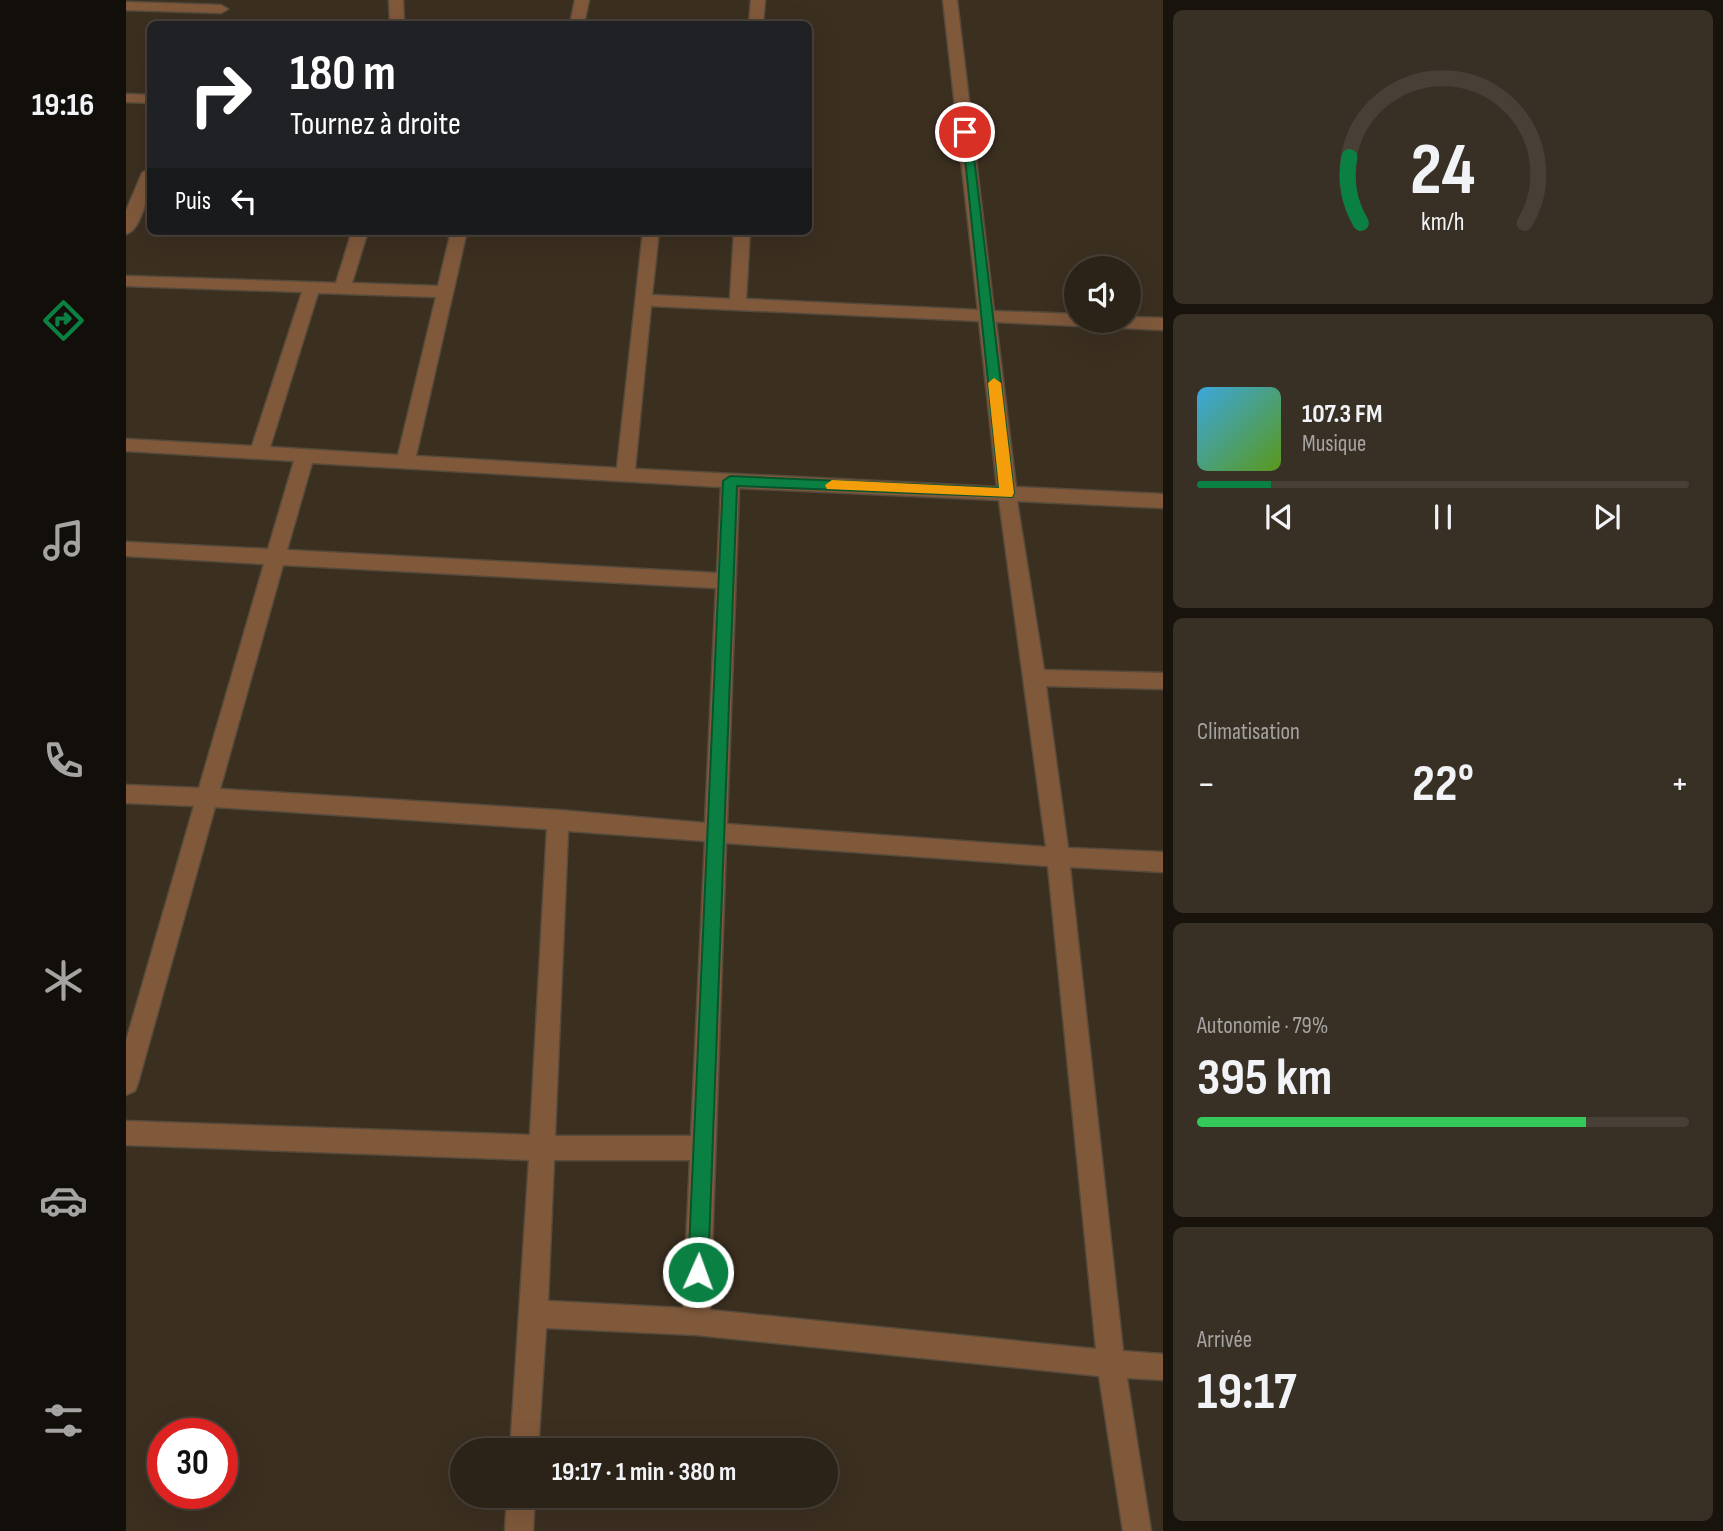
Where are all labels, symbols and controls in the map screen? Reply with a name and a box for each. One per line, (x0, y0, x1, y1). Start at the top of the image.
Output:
text: 180 m (290, 45, 396, 104)
icon: right (175, 49, 266, 140)
text: 19:16 (32, 86, 94, 125)
pin (935, 102, 995, 162)
text: Tournez à droite (290, 105, 461, 144)
icon: arrive (946, 113, 984, 151)
text: 24 (1410, 127, 1476, 215)
icon: left (225, 182, 263, 220)
text: Puis (175, 186, 211, 217)
text: km/h (1421, 207, 1465, 238)
map controls (1064, 256, 1141, 333)
button: sound (1064, 256, 1141, 333)
icon: directions (39, 296, 88, 345)
text: 107.3 FM (1302, 399, 1382, 430)
text: Musique (1302, 430, 1366, 458)
icon: previous (1260, 498, 1298, 536)
icon: pause (1424, 498, 1462, 536)
icon: next (1588, 498, 1626, 536)
icon: music (39, 516, 88, 565)
text: Climatisation (1197, 718, 1300, 746)
icon: phone (39, 736, 88, 785)
text: 22° (1412, 753, 1474, 816)
text: − (1197, 762, 1216, 807)
text: + (1670, 762, 1689, 807)
icon: climate (39, 956, 88, 1005)
text: Autonomie · 79% (1197, 1012, 1328, 1040)
text: 395 km (1197, 1047, 1332, 1110)
icon: car (39, 1176, 88, 1225)
position arrow (661, 1235, 735, 1309)
text: Arrivée (1197, 1326, 1252, 1354)
text: 19:17 (1197, 1361, 1296, 1424)
icon: filters (39, 1396, 88, 1445)
speed limit sign: 30 (147, 1418, 238, 1509)
text: 19:17 · 1 min · 380 m (552, 1457, 736, 1488)

